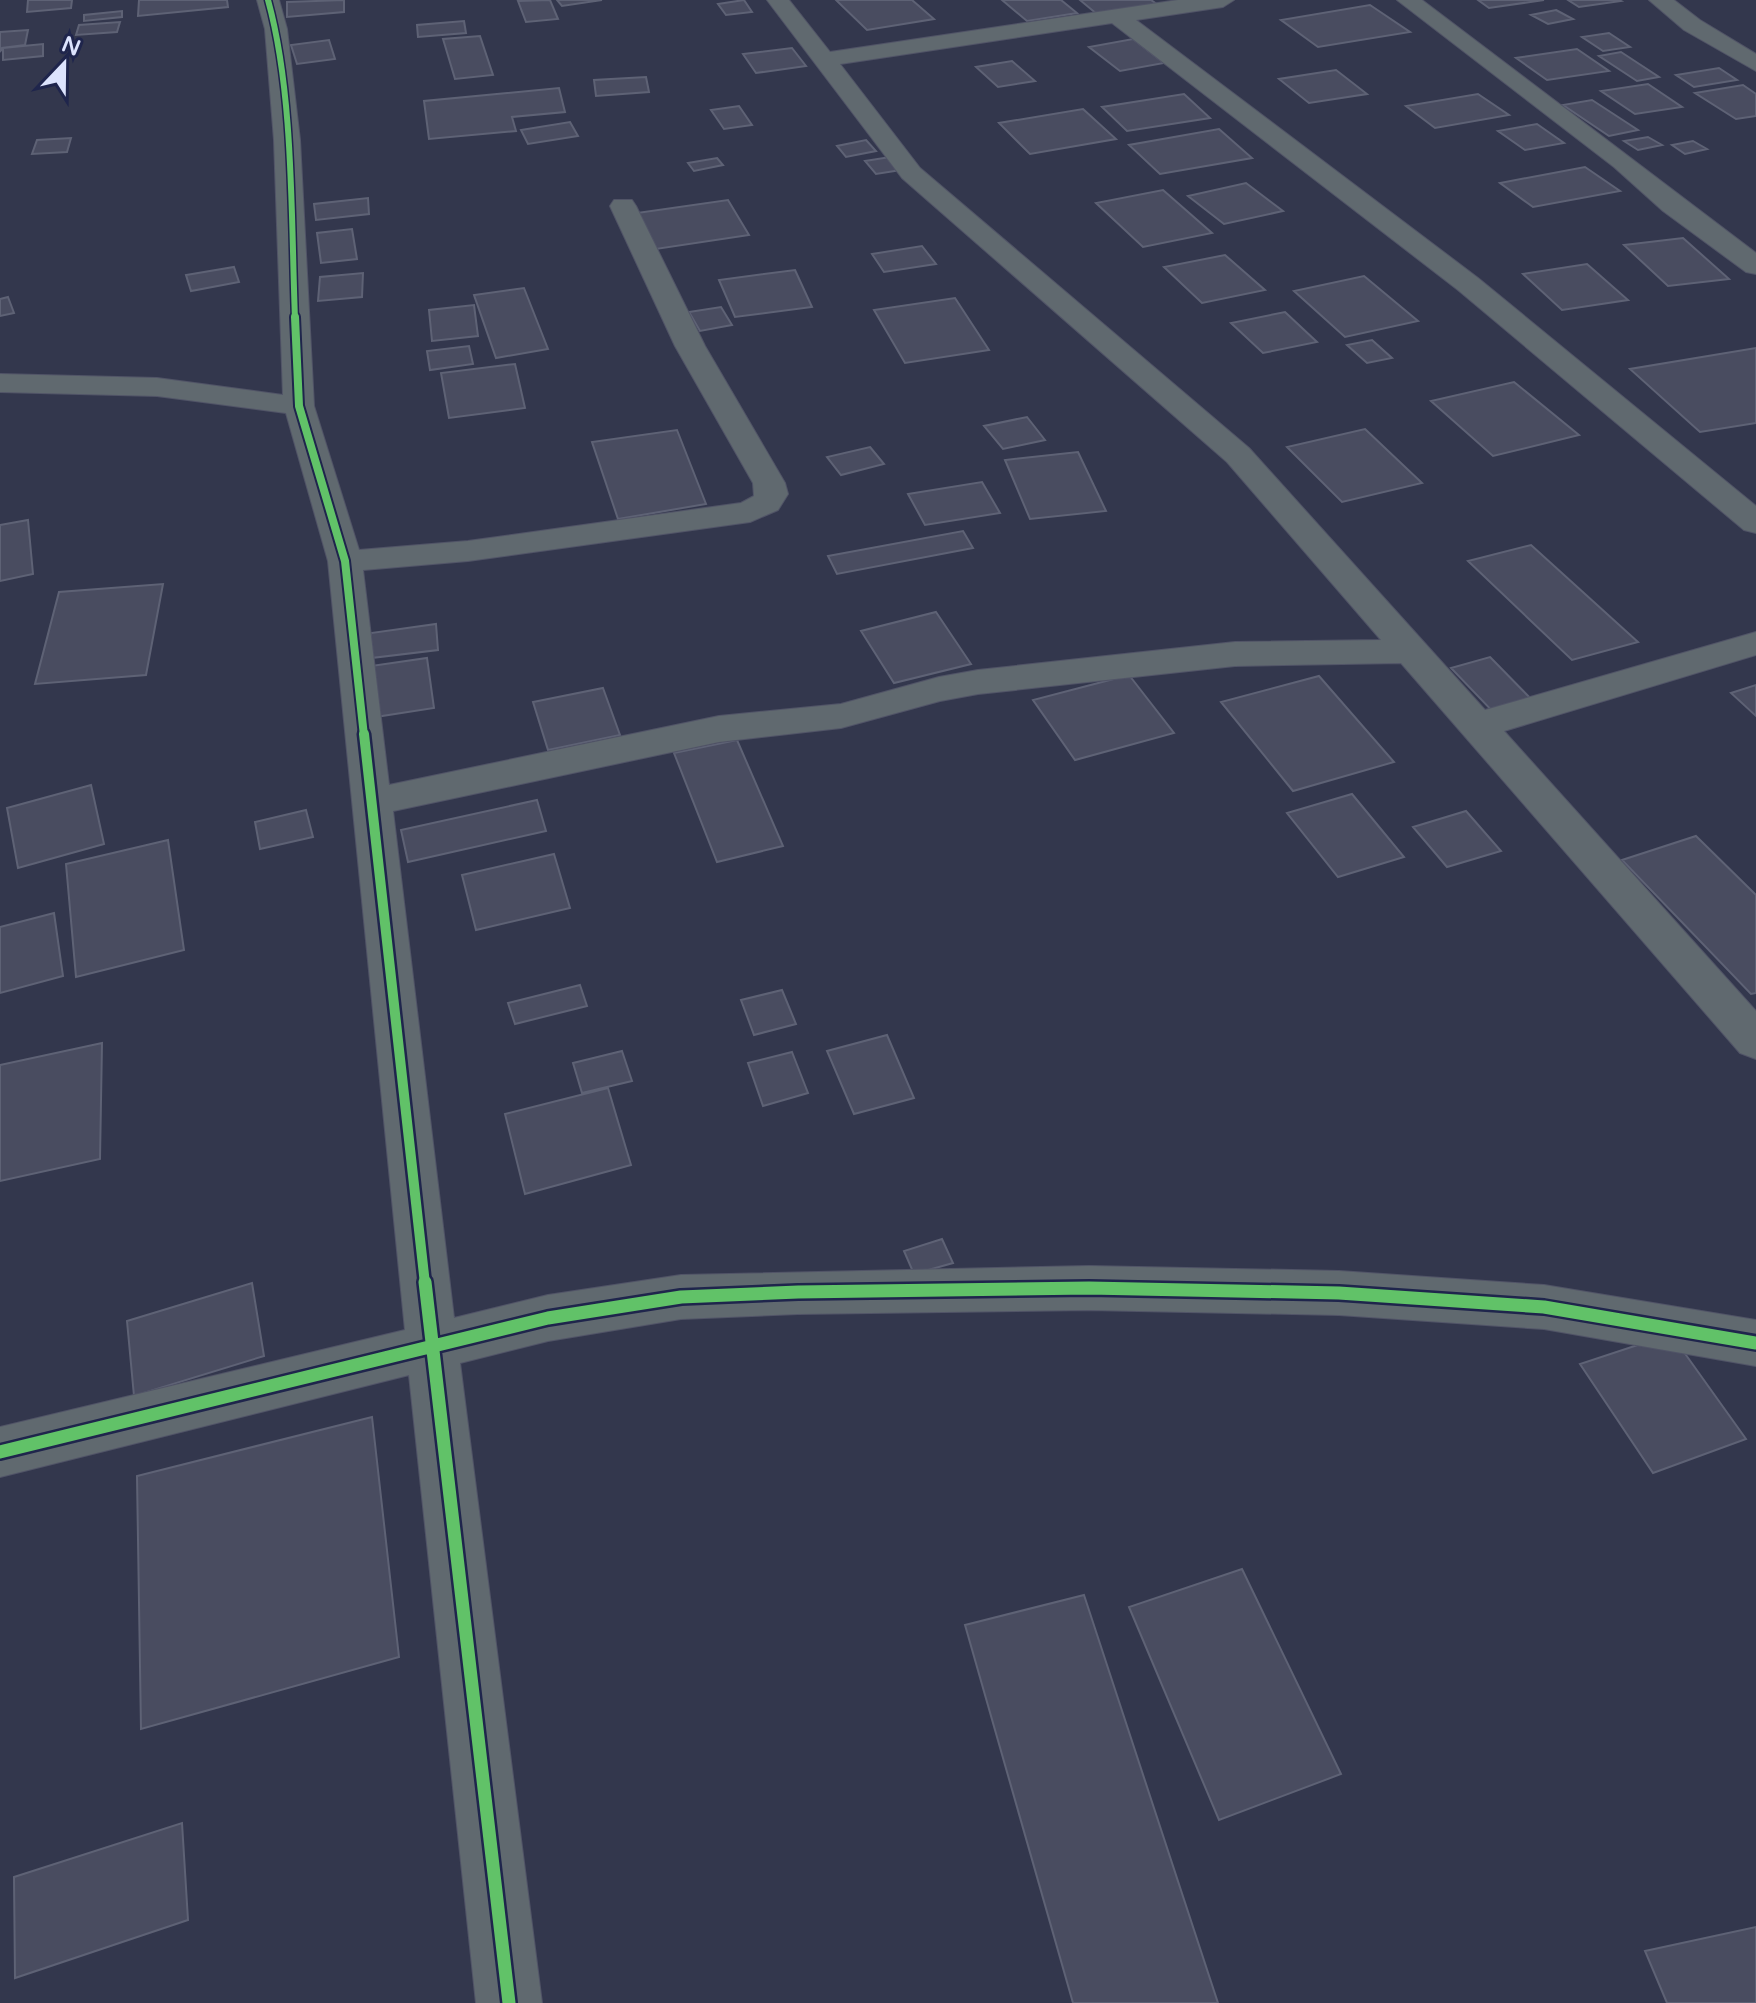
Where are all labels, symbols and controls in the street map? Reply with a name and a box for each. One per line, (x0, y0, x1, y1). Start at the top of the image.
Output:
north arrow (24, 24, 104, 104)
text: N (58, 31, 84, 62)

